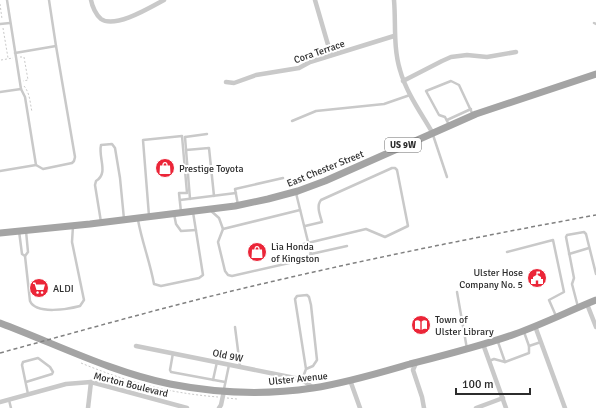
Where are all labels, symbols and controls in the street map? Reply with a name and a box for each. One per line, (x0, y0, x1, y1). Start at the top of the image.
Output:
street label: Cora Terrace (292, 38, 346, 66)
road number: US 9W (385, 138, 421, 152)
street label: East Chester Street (285, 148, 366, 190)
shop icon: Prestige Toyota (154, 157, 176, 179)
place label: Prestige Toyota (179, 163, 244, 175)
shop icon: Lia Honda of Kingston (246, 241, 268, 263)
place label: Lia Honda of Kingston (271, 241, 320, 265)
place label: Ulster Hose Company No. 5 (459, 267, 523, 291)
public building icon: Ulster Hose Company No. 5 (526, 267, 548, 289)
supermarket icon: ALDI (28, 277, 50, 299)
place label: ALDI (53, 283, 74, 295)
library icon: Town of Ulster Library (410, 314, 432, 336)
place label: Town of Ulster Library (435, 314, 494, 338)
street label: Old 9W (211, 347, 245, 365)
street label: Morton Boulevard (92, 370, 169, 400)
street label: Ulster Avenue (268, 370, 328, 388)
scale bar (456, 370, 530, 396)
text: 100 m (462, 377, 494, 392)

